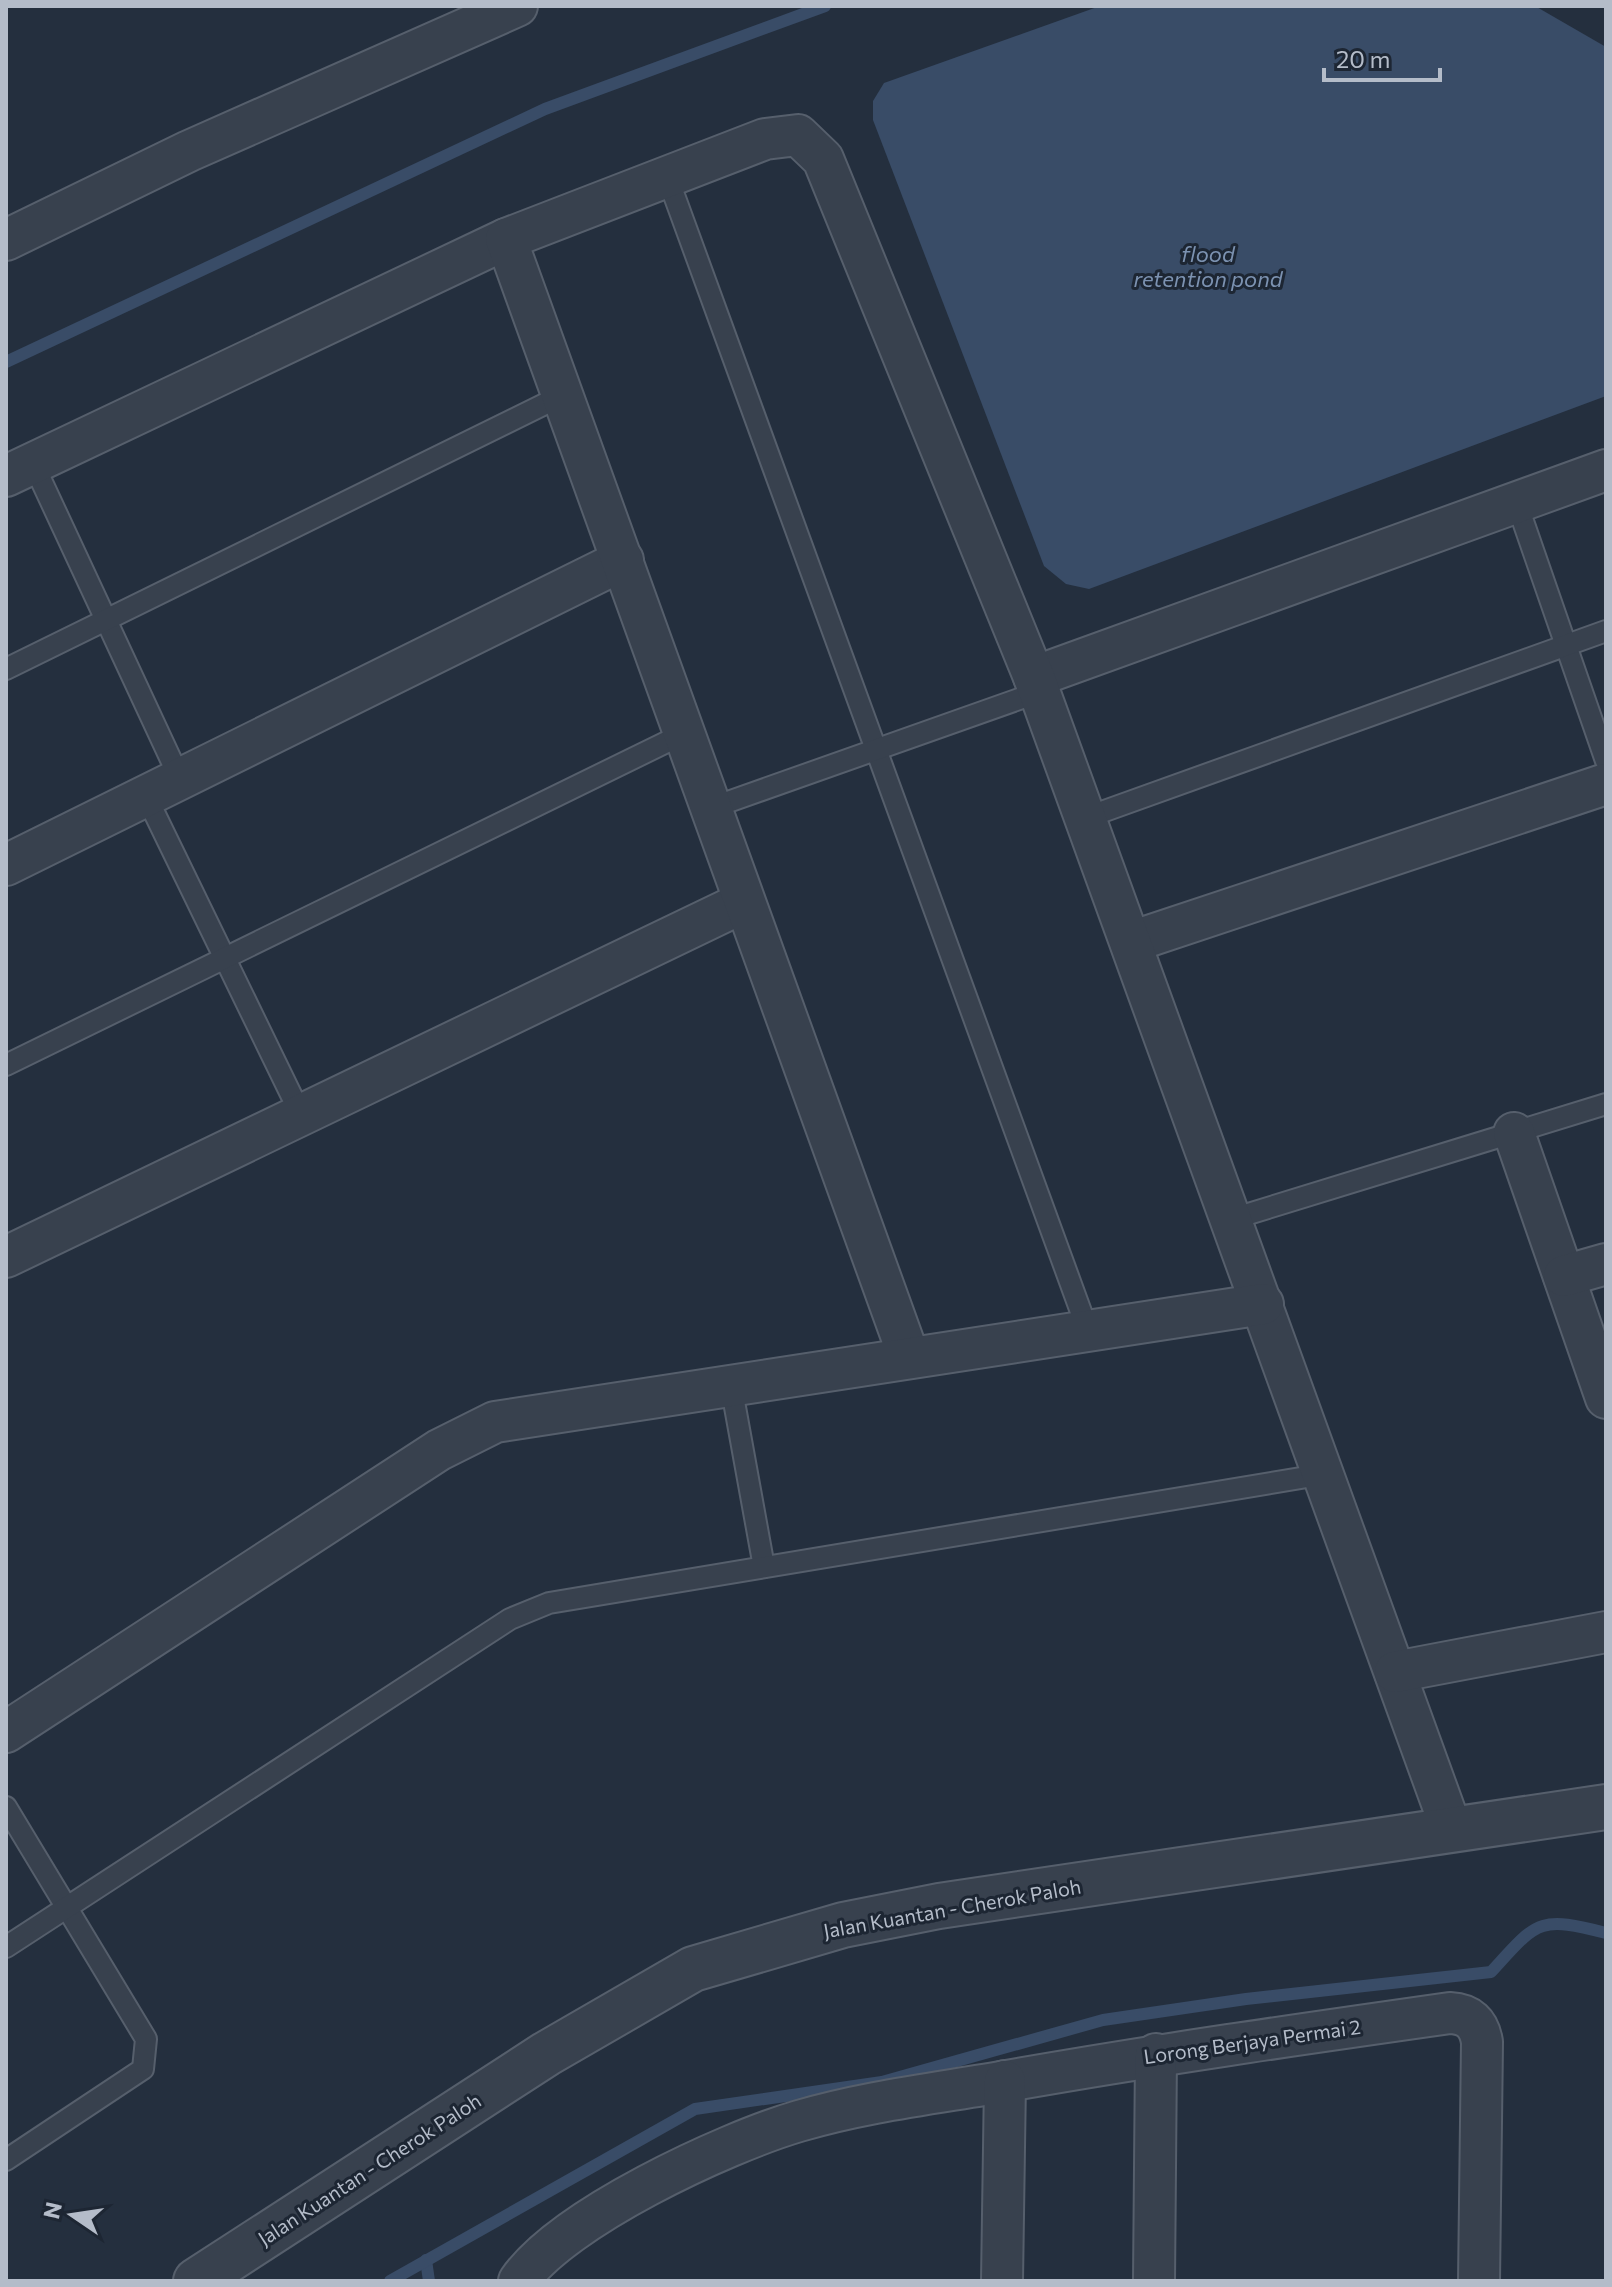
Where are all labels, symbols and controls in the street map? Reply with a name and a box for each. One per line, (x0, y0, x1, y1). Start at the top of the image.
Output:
scale bar (1324, 32, 1440, 82)
text: 20 m (1336, 44, 1390, 73)
water label: flood retention pond (1133, 240, 1284, 292)
street label: Jalan Kuantan - Cherok Paloh (821, 1874, 1083, 1942)
street label: Lorong Berjaya Permai 2 (1142, 2014, 1362, 2068)
street label: Jalan Kuantan - Cherok Paloh (253, 2088, 485, 2250)
north arrow (32, 2175, 112, 2255)
text: N (37, 2199, 67, 2221)

